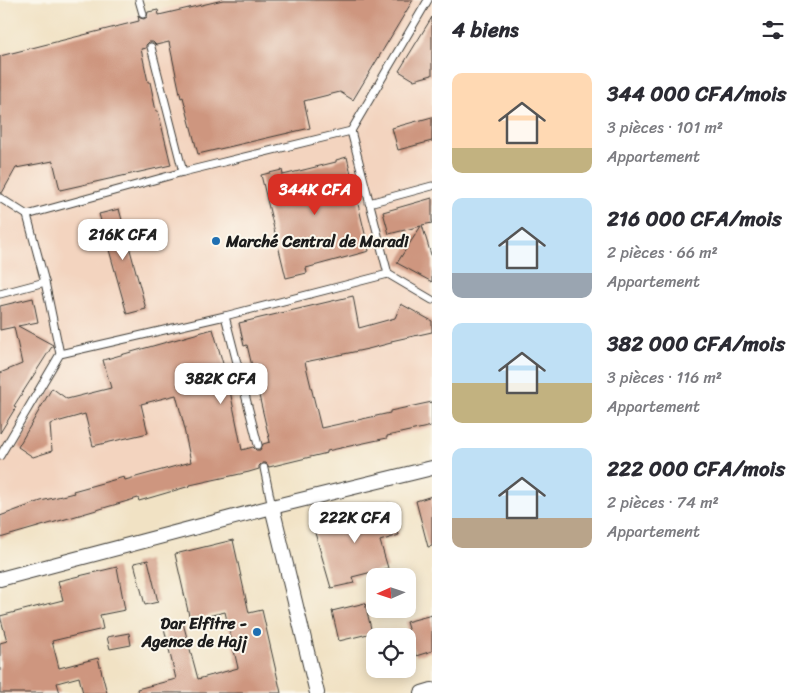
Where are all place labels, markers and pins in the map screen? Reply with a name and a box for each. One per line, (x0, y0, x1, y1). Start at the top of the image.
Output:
pin: 344K CFA (263, 174, 367, 216)
pin: 216K CFA (71, 218, 175, 261)
place label: Marché Central de Maradi (225, 227, 409, 256)
marker: Marché Central de Maradi (210, 235, 222, 247)
pin: 382K CFA (169, 362, 273, 405)
pin: 222K CFA (303, 502, 407, 544)
place label: Dar Elfitre - Agence de Hajj (141, 609, 248, 656)
marker: Dar Elfitre - Agence de Hajj (251, 626, 263, 638)

